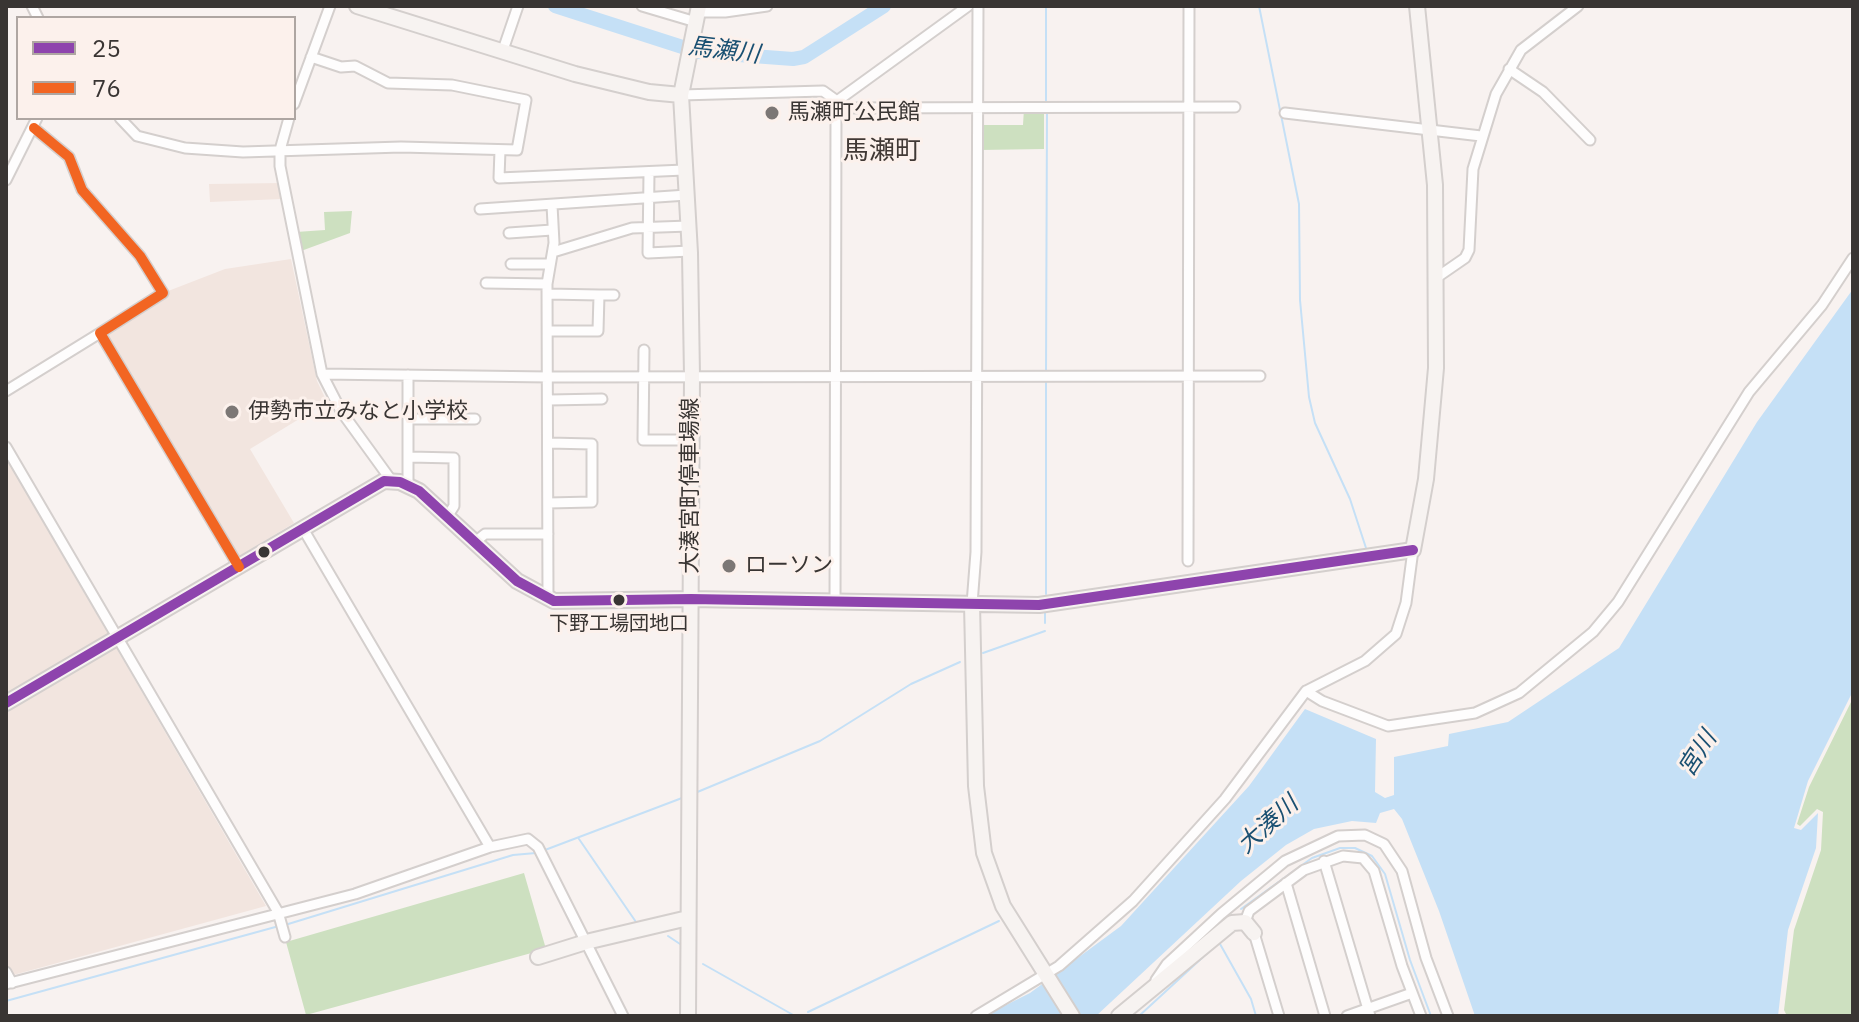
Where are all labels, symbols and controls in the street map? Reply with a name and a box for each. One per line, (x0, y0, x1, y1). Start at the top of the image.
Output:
legend (16, 16, 296, 120)
text: 25 (92, 32, 121, 64)
water label: 馬瀬川 (687, 32, 761, 70)
text: 76 (92, 72, 121, 104)
place label: 馬瀬町公民館 (788, 100, 920, 126)
marker: 馬瀬町公民館 (763, 104, 781, 122)
district label: 馬瀬町 (843, 135, 921, 167)
street label: 大湊宮町停車場線 (678, 398, 704, 574)
place label: 伊勢市立みなと小学校 (248, 399, 468, 425)
marker: 伊勢市立みなと小学校 (223, 403, 241, 421)
unlabelled marker (256, 544, 272, 560)
place label: ローソン (745, 553, 833, 579)
marker: ローソン (720, 557, 738, 575)
marker: 下野工場団地口 (611, 592, 627, 608)
place label: 下野工場団地口 (549, 612, 689, 636)
water label: 宮川 (1673, 726, 1723, 782)
water label: 大湊川 (1232, 790, 1304, 860)

